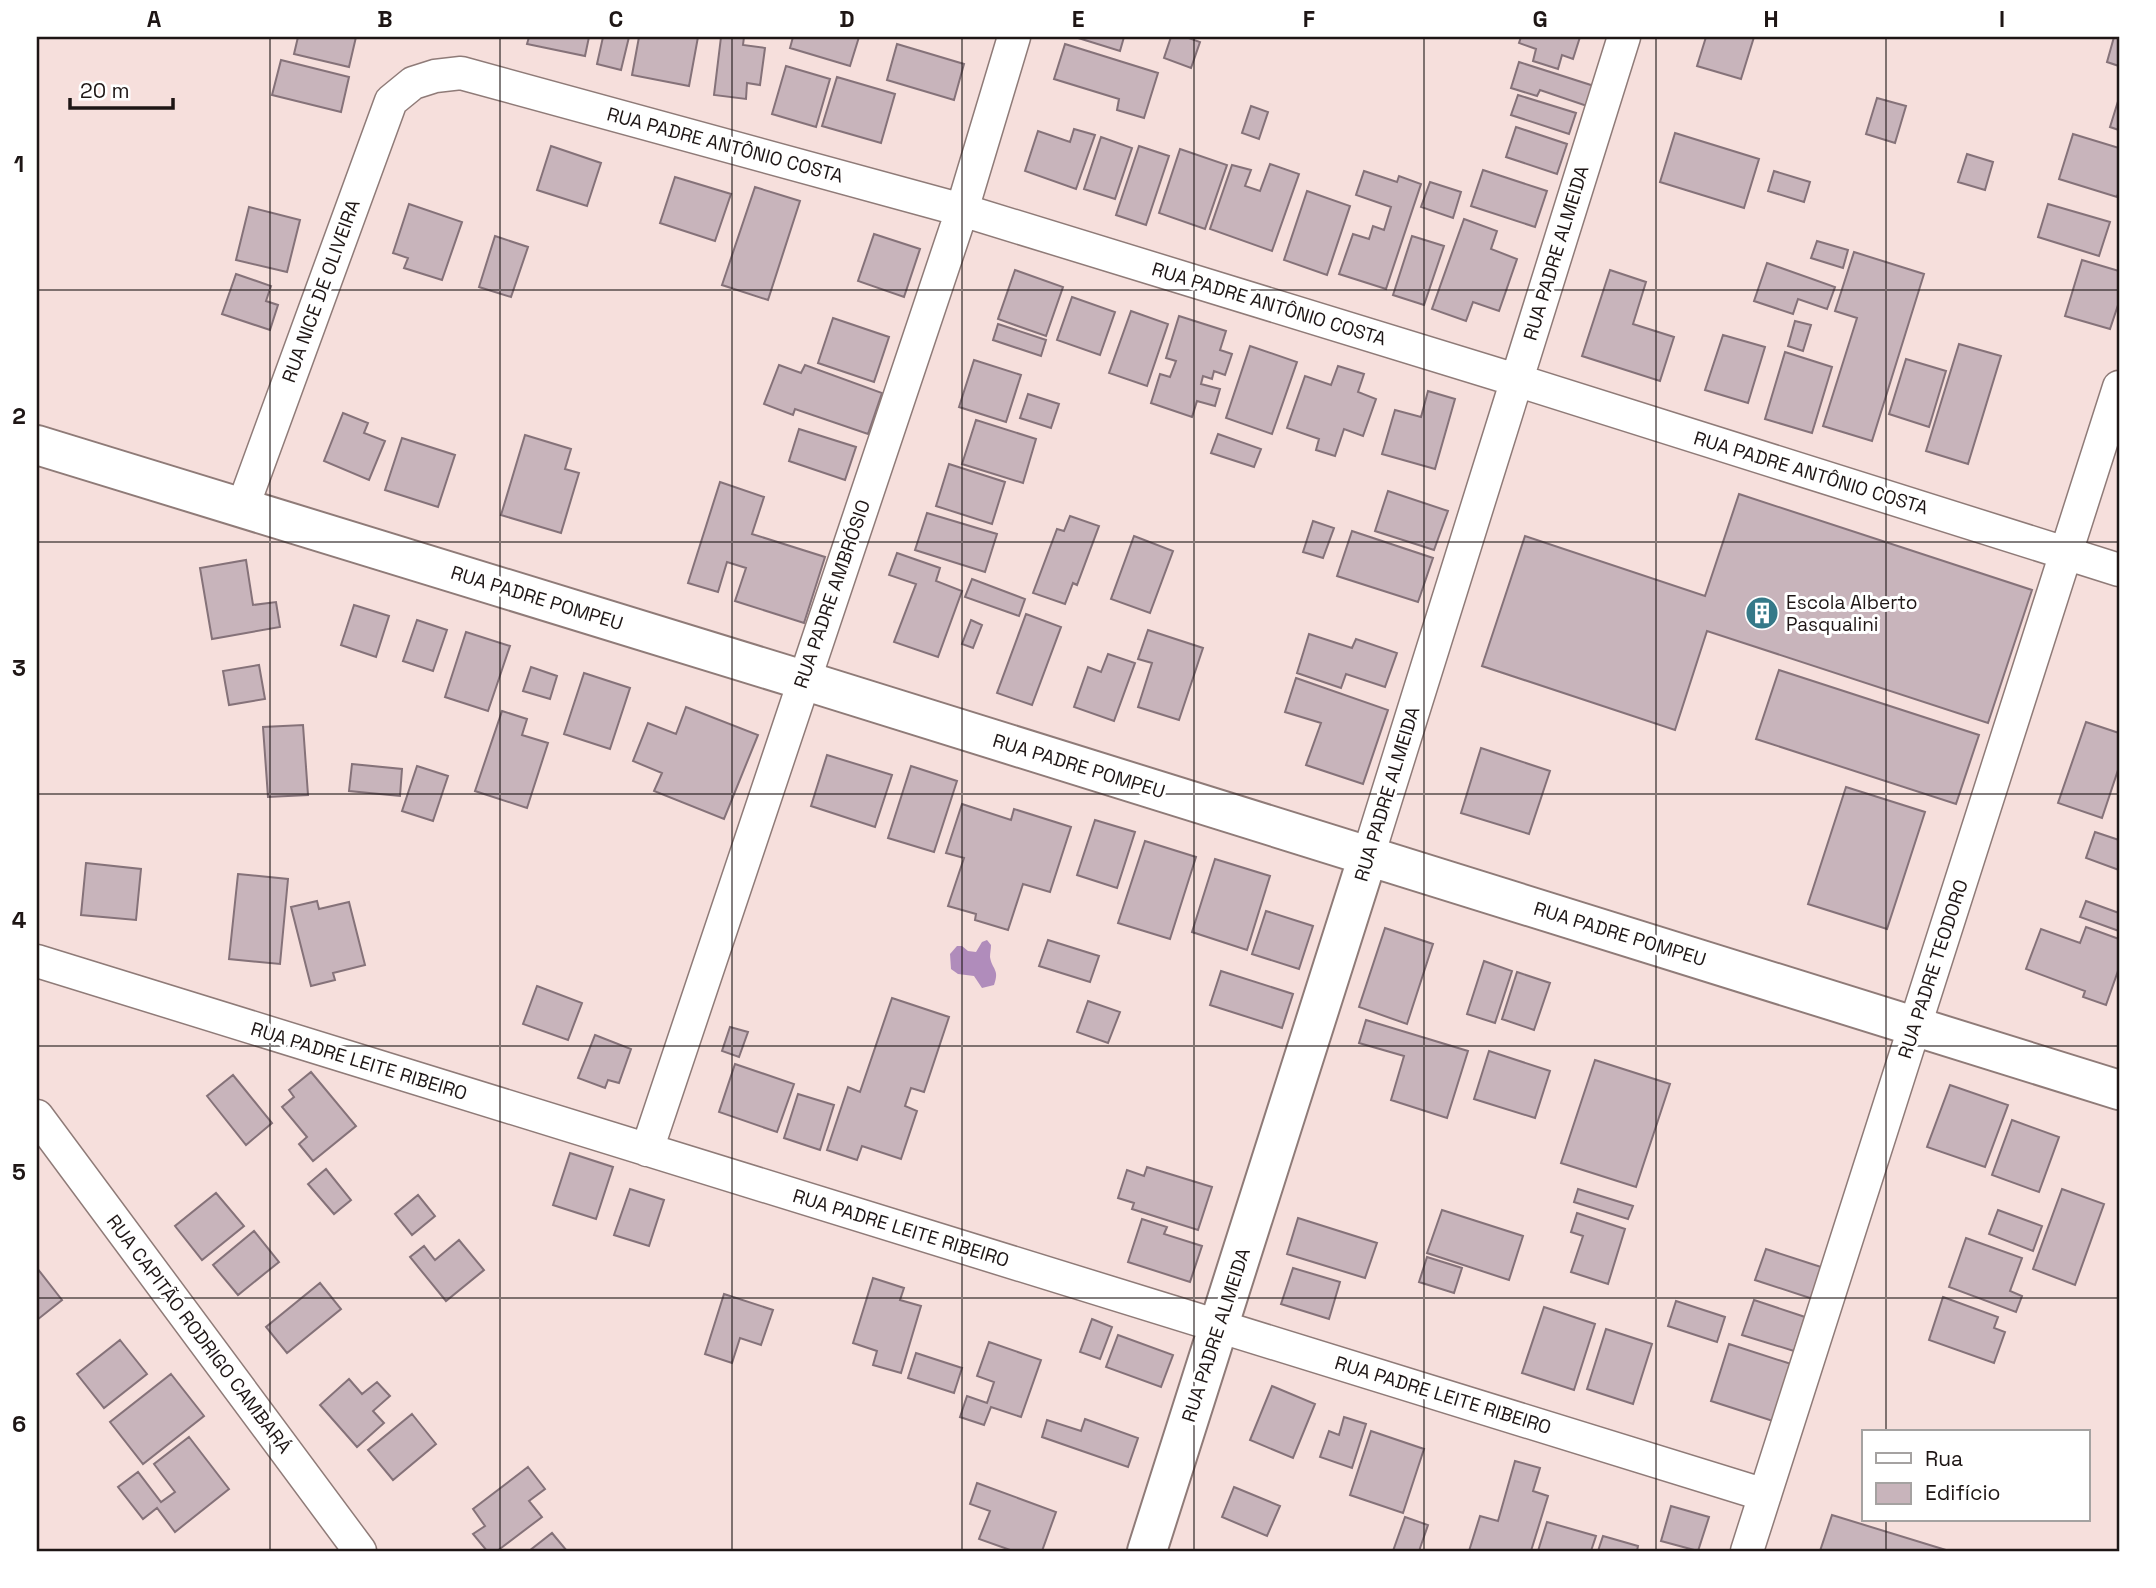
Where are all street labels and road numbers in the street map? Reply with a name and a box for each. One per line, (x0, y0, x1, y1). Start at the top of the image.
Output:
street label: RUA PADRE ANTÔNIO COSTA (604, 101, 846, 189)
street label: RUA PADRE ALMEIDA (1517, 162, 1595, 344)
street label: RUA NICE DE OLIVEIRA (276, 196, 366, 386)
street label: RUA PADRE ANTÔNIO COSTA (1149, 256, 1389, 352)
street label: RUA PADRE ANTÔNIO COSTA (1691, 425, 1931, 521)
street label: RUA PADRE AMBRÓSIO (788, 496, 876, 692)
street label: RUA PADRE POMPEU (448, 560, 626, 636)
street label: RUA PADRE ALMEIDA (1348, 703, 1426, 885)
street label: RUA PADRE POMPEU (990, 728, 1168, 804)
street label: RUA PADRE TEODORO (1892, 876, 1974, 1062)
street label: RUA PADRE POMPEU (1531, 896, 1709, 972)
street label: RUA PADRE LEITE RIBEIRO (248, 1016, 470, 1106)
street label: RUA PADRE LEITE RIBEIRO (790, 1183, 1012, 1273)
street label: RUA CAPITÃO RODRIGO CAMBARÁ (101, 1210, 297, 1458)
street label: RUA PADRE ALMEIDA (1176, 1245, 1256, 1425)
street label: RUA PADRE LEITE RIBEIRO (1332, 1350, 1554, 1440)

